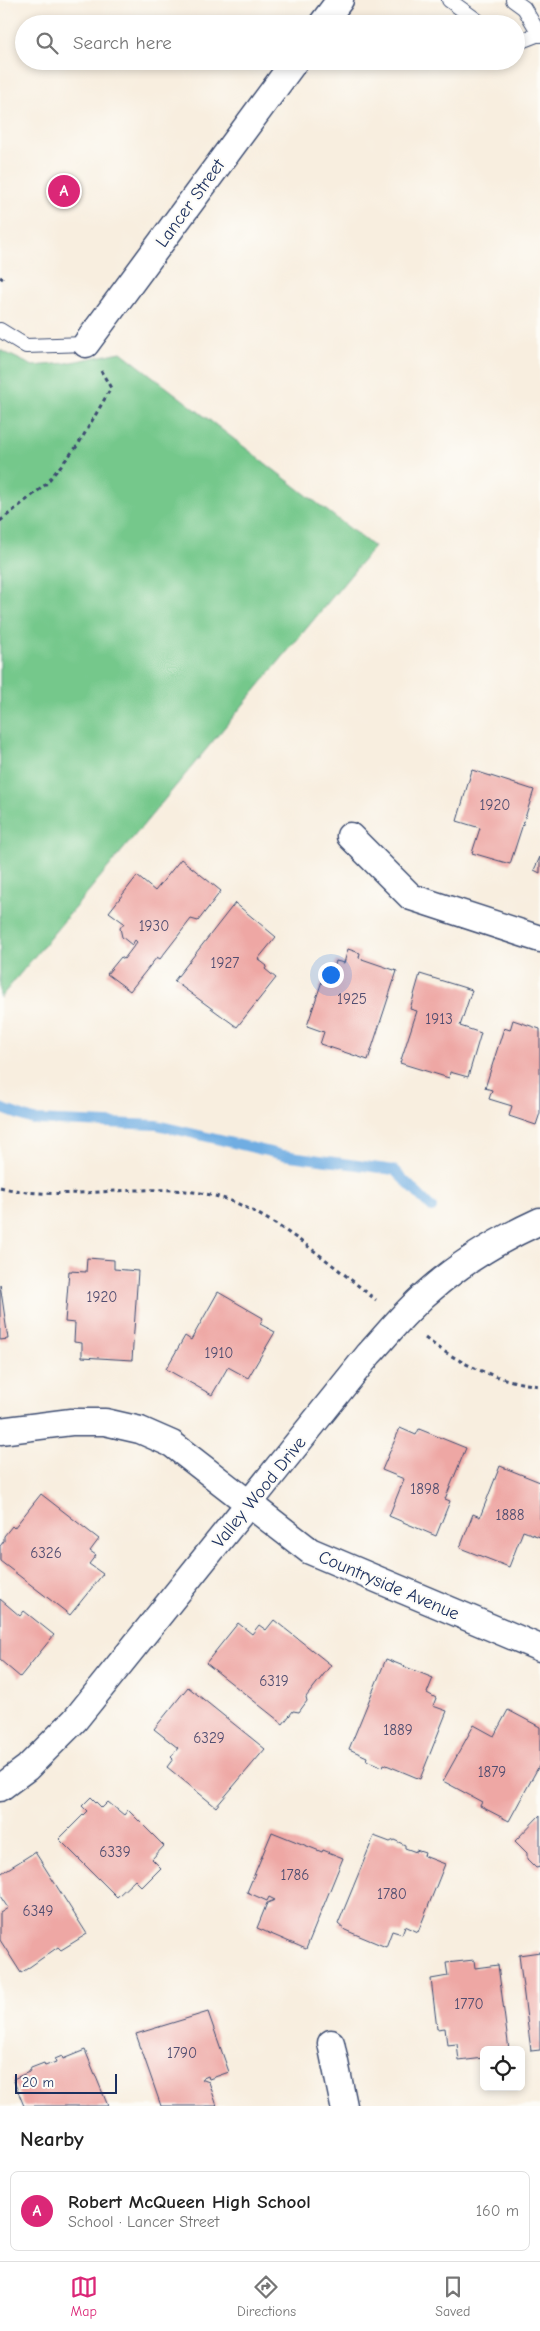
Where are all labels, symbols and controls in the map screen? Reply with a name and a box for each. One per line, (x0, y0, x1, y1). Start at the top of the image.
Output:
search box (15, 15, 525, 70)
icon: search (33, 29, 61, 57)
text: Search here (73, 32, 172, 54)
street label: Lancer Street (151, 154, 230, 251)
pin: A (48, 172, 80, 210)
house number: 1920 (480, 796, 510, 814)
house number: 1930 (139, 917, 169, 935)
house number: 1927 (211, 954, 239, 972)
your location (318, 962, 344, 988)
house number: 1925 (337, 990, 367, 1008)
house number: 1913 (425, 1010, 453, 1028)
house number: 1920 (87, 1288, 117, 1306)
house number: 1910 (205, 1344, 233, 1362)
street label: Valley Wood Drive (208, 1432, 311, 1552)
house number: 1898 (410, 1480, 440, 1498)
house number: 1888 (495, 1506, 525, 1524)
house number: 6326 (30, 1544, 62, 1562)
street label: Countryside Avenue (315, 1546, 462, 1625)
house number: 6319 (259, 1672, 289, 1690)
house number: 1889 (383, 1721, 413, 1739)
house number: 6329 (193, 1729, 225, 1747)
house number: 1879 (478, 1763, 506, 1781)
house number: 6339 (99, 1843, 131, 1861)
house number: 1786 (281, 1866, 309, 1884)
house number: 1780 (377, 1885, 407, 1903)
house number: 6349 (23, 1902, 54, 1920)
house number: 1770 (454, 1995, 484, 2013)
house number: 1790 (167, 2044, 197, 2062)
map controls (480, 2046, 525, 2091)
button: locate (480, 2046, 525, 2091)
scale bar (15, 2071, 118, 2094)
text: 20 m (22, 2074, 54, 2091)
text: Nearby (20, 2127, 84, 2151)
text: Robert McQueen High School (68, 2191, 311, 2213)
text: A (33, 2202, 41, 2220)
text: 160 m (476, 2202, 519, 2220)
text: School · Lancer Street (68, 2213, 219, 2231)
tab: Map (70, 2273, 98, 2320)
tab: Directions (237, 2273, 296, 2320)
tab: Saved (435, 2273, 470, 2320)

